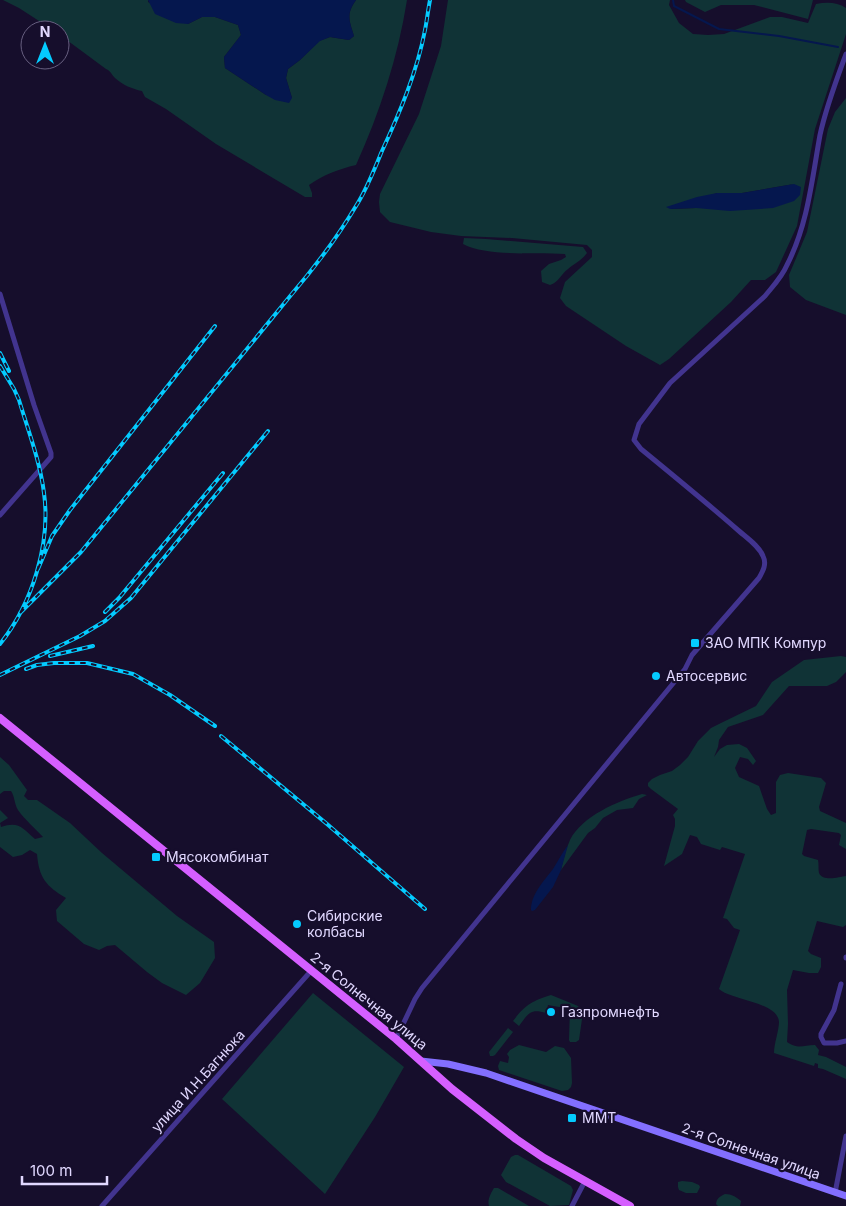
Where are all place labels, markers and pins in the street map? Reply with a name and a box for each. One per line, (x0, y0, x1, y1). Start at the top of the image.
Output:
place label: ЗАО МПК Компур (705, 634, 826, 651)
marker: ЗАО МПК Компур (689, 637, 701, 649)
place label: Автосервис (666, 667, 747, 684)
marker: Автосервис (650, 670, 662, 682)
place label: Мясокомбинат (166, 848, 269, 865)
marker: Мясокомбинат (150, 851, 162, 863)
place label: Сибирские колбасы (307, 907, 383, 940)
marker: Сибирские колбасы (291, 918, 303, 930)
place label: Газпромнефть (561, 1003, 660, 1020)
marker: Газпромнефть (545, 1006, 557, 1018)
place label: ММТ (582, 1109, 616, 1126)
marker: ММТ (566, 1112, 578, 1124)

